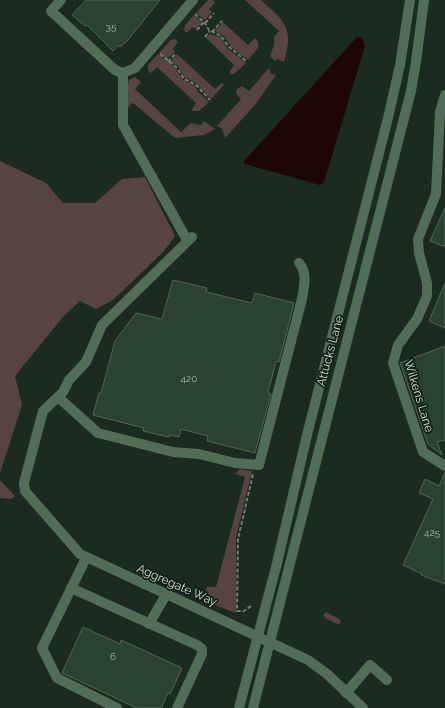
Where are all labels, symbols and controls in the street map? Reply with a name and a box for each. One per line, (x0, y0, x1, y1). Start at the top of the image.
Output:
house number: 35 (106, 21, 117, 32)
street label: Attucks Lane (314, 314, 346, 388)
street label: Wilkens Lane (401, 358, 437, 434)
house number: 420 (181, 373, 197, 384)
house number: 425 (424, 527, 441, 538)
street label: Aggregate Way (135, 561, 220, 609)
house number: 6 (110, 651, 116, 662)

